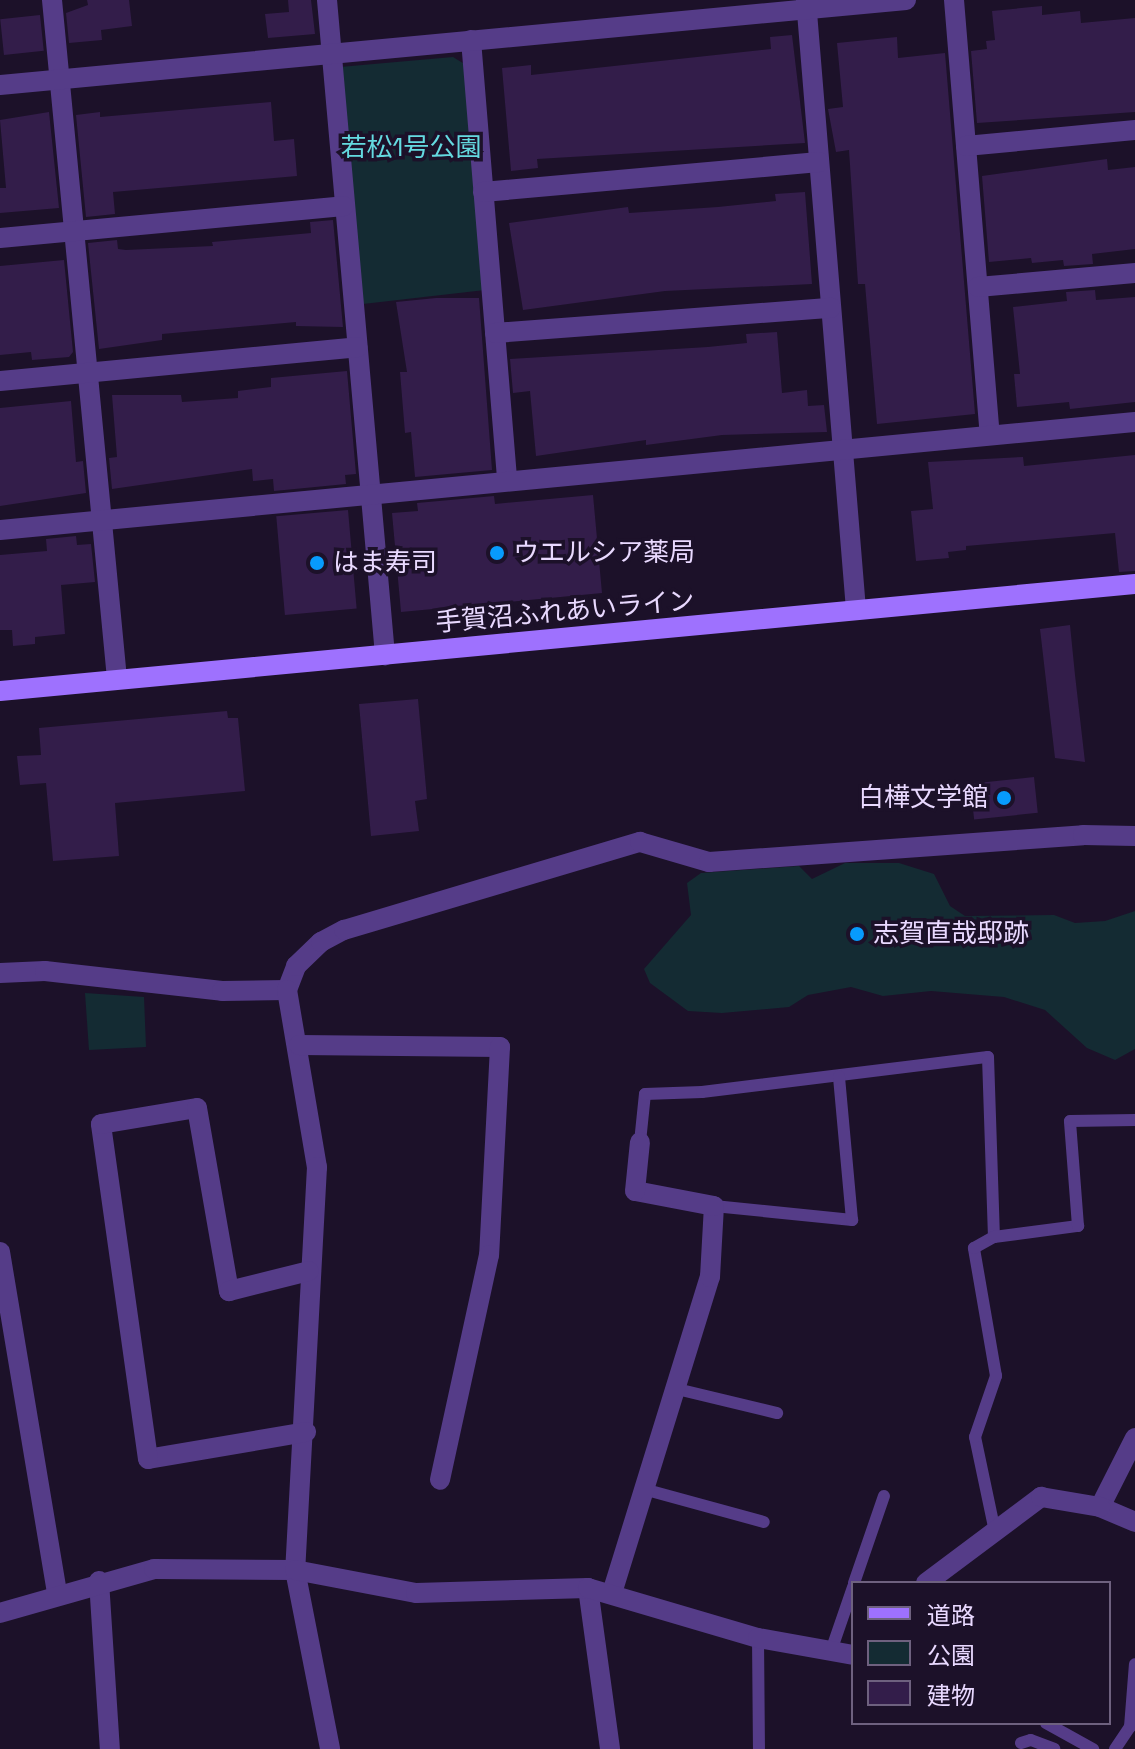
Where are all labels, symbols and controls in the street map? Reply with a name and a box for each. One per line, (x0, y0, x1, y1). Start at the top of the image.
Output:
park label: 若松1号公園 (341, 132, 481, 164)
place label: ウエルシア薬局 (513, 537, 695, 569)
marker: ウエルシア薬局 (488, 544, 506, 562)
place label: はま寿司 (333, 547, 437, 579)
marker: はま寿司 (308, 554, 326, 572)
street label: 手賀沼ふれあいライン (434, 585, 696, 639)
place label: 白樺文学館 (858, 782, 988, 814)
marker: 白樺文学館 (995, 789, 1013, 807)
place label: 志賀直哉邸跡 (873, 918, 1029, 950)
marker: 志賀直哉邸跡 (848, 925, 866, 943)
legend (851, 1581, 1111, 1725)
text: 道路 (927, 1600, 975, 1631)
text: 公園 (927, 1640, 975, 1671)
text: 建物 (927, 1680, 975, 1711)

